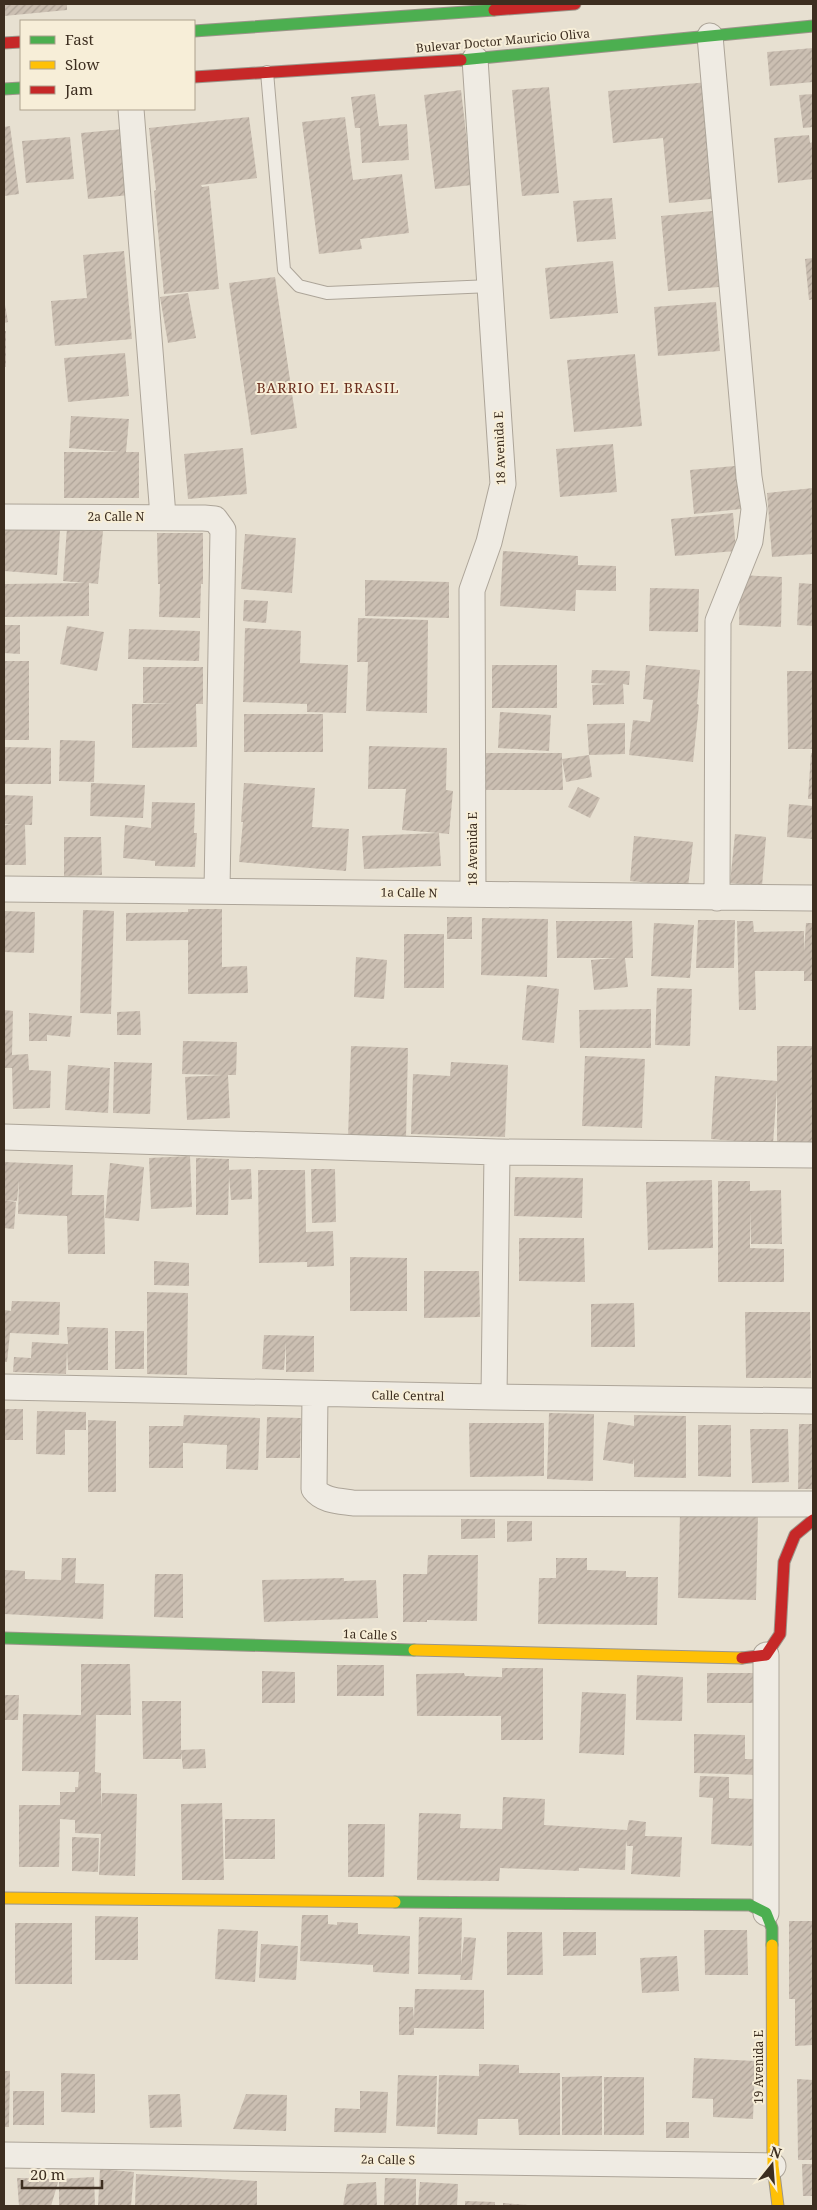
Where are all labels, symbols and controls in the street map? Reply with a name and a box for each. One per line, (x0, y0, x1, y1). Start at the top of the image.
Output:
legend (20, 20, 195, 110)
street label: Bulevar Doctor Mauricio Oliva (415, 24, 591, 57)
text: Fast (65, 29, 94, 49)
text: Slow (65, 54, 99, 74)
text: Jam (64, 79, 93, 99)
district label: BARRIO EL BRASIL (256, 378, 400, 397)
street label: 18 Avenida E (490, 411, 509, 485)
street label: 2a Calle N (88, 508, 144, 525)
street label: 18 Avenida E (464, 812, 481, 886)
street label: 1a Calle N (380, 884, 438, 901)
street label: Calle Central (371, 1386, 445, 1405)
street label: 1a Calle S (343, 1625, 397, 1644)
street label: 19 Avenida E (750, 2030, 767, 2104)
north arrow (747, 2140, 797, 2190)
text: N (768, 2141, 784, 2163)
street label: 2a Calle S (361, 2151, 415, 2168)
scale bar (22, 2158, 102, 2190)
text: 20 m (30, 2164, 65, 2184)

